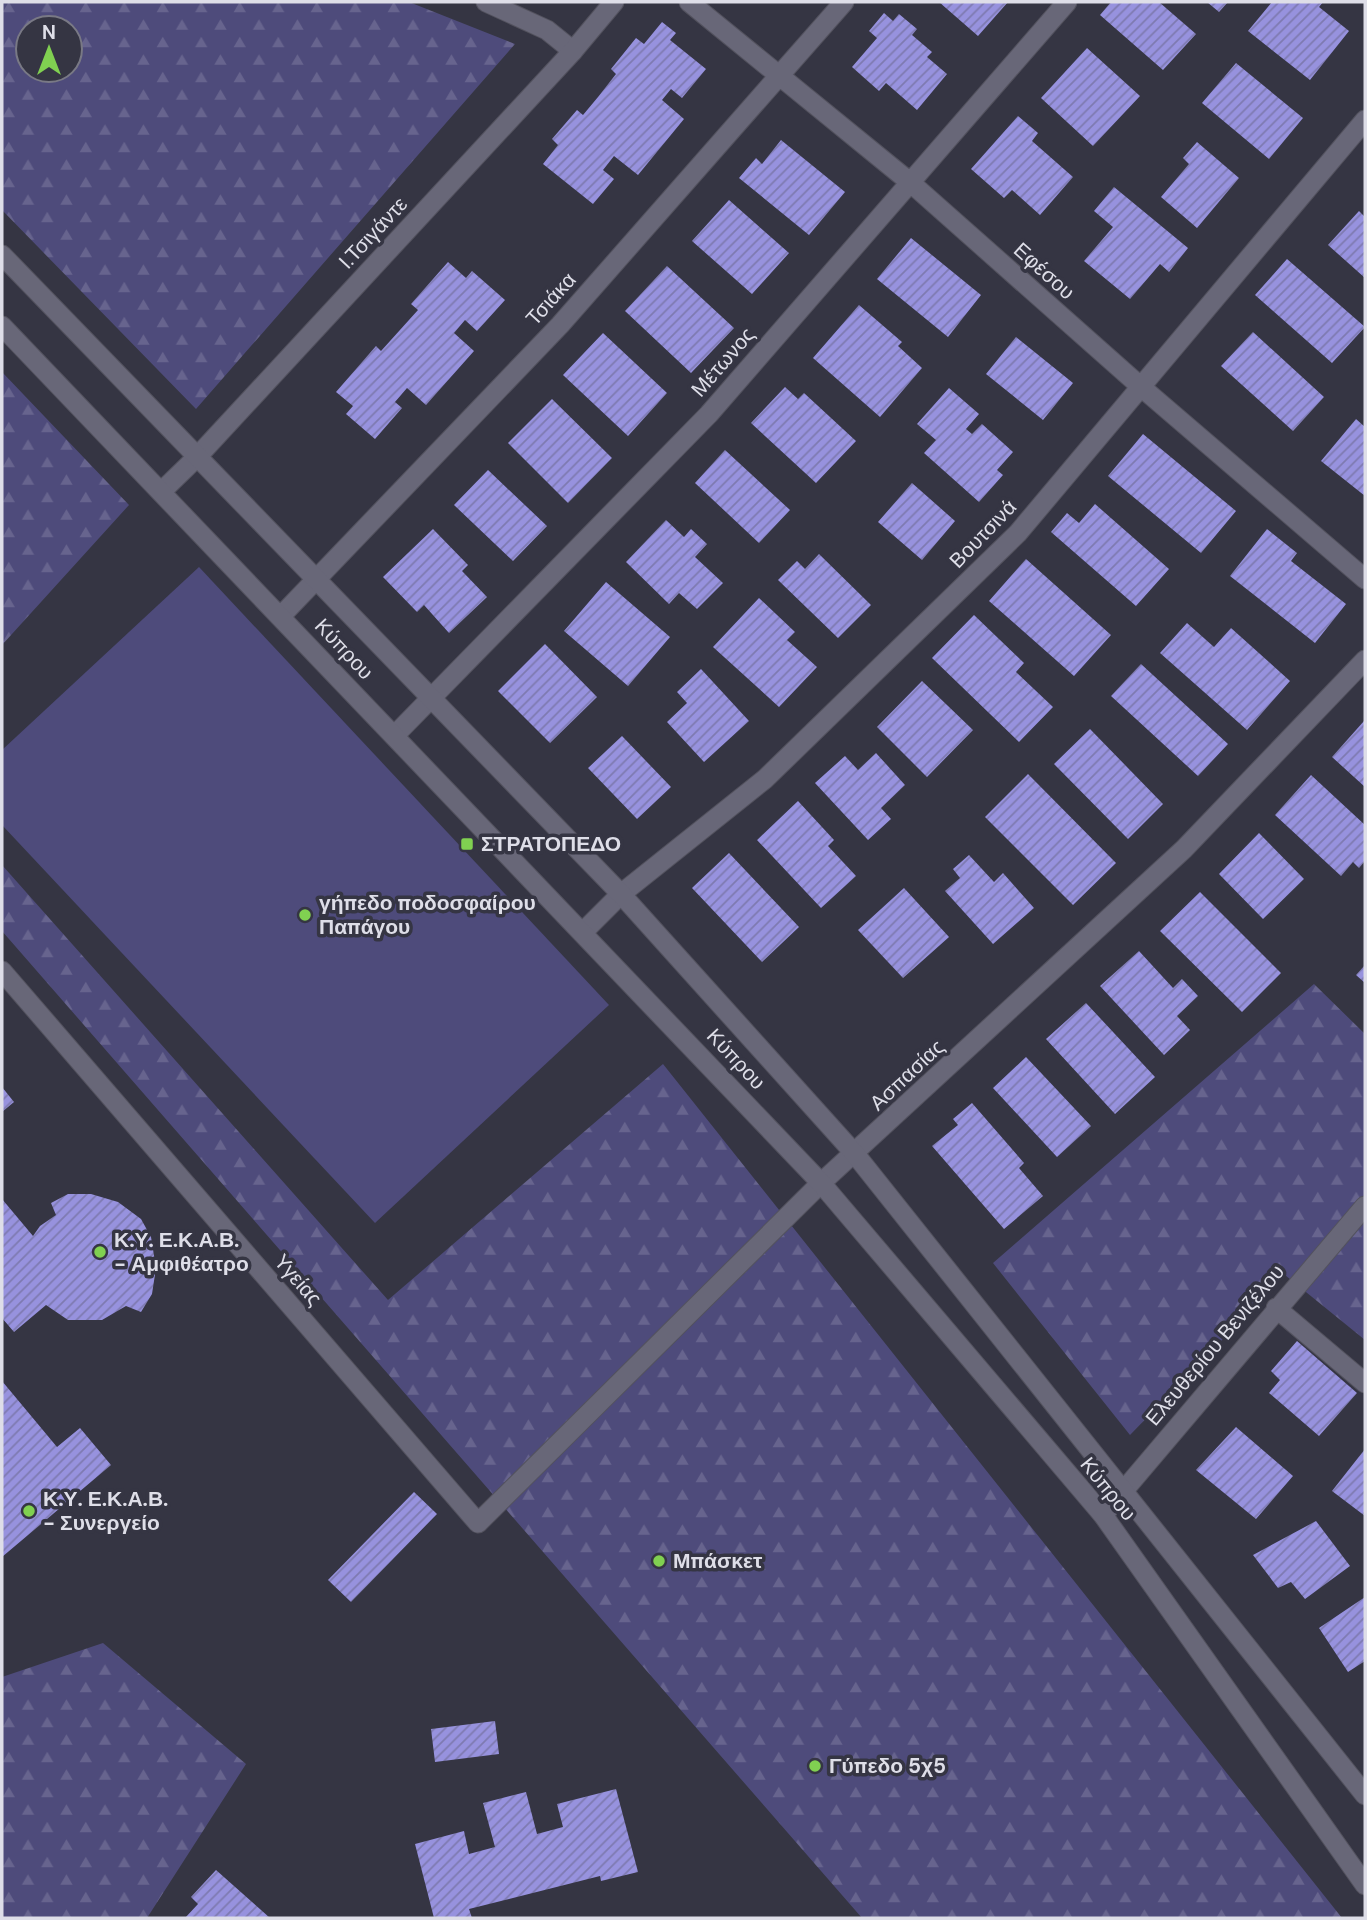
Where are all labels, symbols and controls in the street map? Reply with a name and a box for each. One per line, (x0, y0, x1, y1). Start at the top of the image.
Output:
north arrow (14, 14, 84, 84)
text: N (42, 20, 56, 45)
street label: Ι.Τσιγάντε (332, 191, 414, 275)
street label: Εφέσου (1007, 236, 1081, 306)
street label: Τσιάκα (520, 266, 582, 332)
street label: Μέτωνος (685, 321, 761, 403)
street label: Βουτσινά (943, 494, 1023, 574)
street label: Κύπρου (308, 612, 380, 686)
place label: ΣΤΡΑΤΟΠΕΔΟ (481, 830, 621, 858)
marker: ΣΤΡΑΤΟΠΕΔΟ (459, 836, 475, 852)
place label: γήπεδο ποδοσφαίρου Παπάγου (319, 889, 536, 941)
marker: γήπεδο ποδοσφαίρου Παπάγου (297, 907, 313, 923)
street label: Κύπρου (700, 1022, 772, 1096)
street label: Ασπασίας (864, 1033, 950, 1117)
place label: Κ.Υ. Ε.Κ.Α.Β. - Αμφιθέατρο (114, 1226, 249, 1278)
marker: Κ.Υ. Ε.Κ.Α.Β. - Αμφιθέατρο (92, 1244, 108, 1260)
street label: Υγείας (268, 1248, 328, 1312)
street label: Ελευθερίου Βενιζέλου (1139, 1259, 1291, 1431)
street label: Κύπρου (1074, 1451, 1142, 1527)
place label: Κ.Υ. Ε.Κ.Α.Β. - Συνεργείο (43, 1485, 168, 1537)
marker: Κ.Υ. Ε.Κ.Α.Β. - Συνεργείο (21, 1503, 37, 1519)
place label: Μπάσκετ (673, 1547, 763, 1575)
marker: Μπάσκετ (651, 1553, 667, 1569)
place label: Γύπεδο 5χ5 (829, 1752, 946, 1780)
marker: Γύπεδο 5χ5 (807, 1758, 823, 1774)

